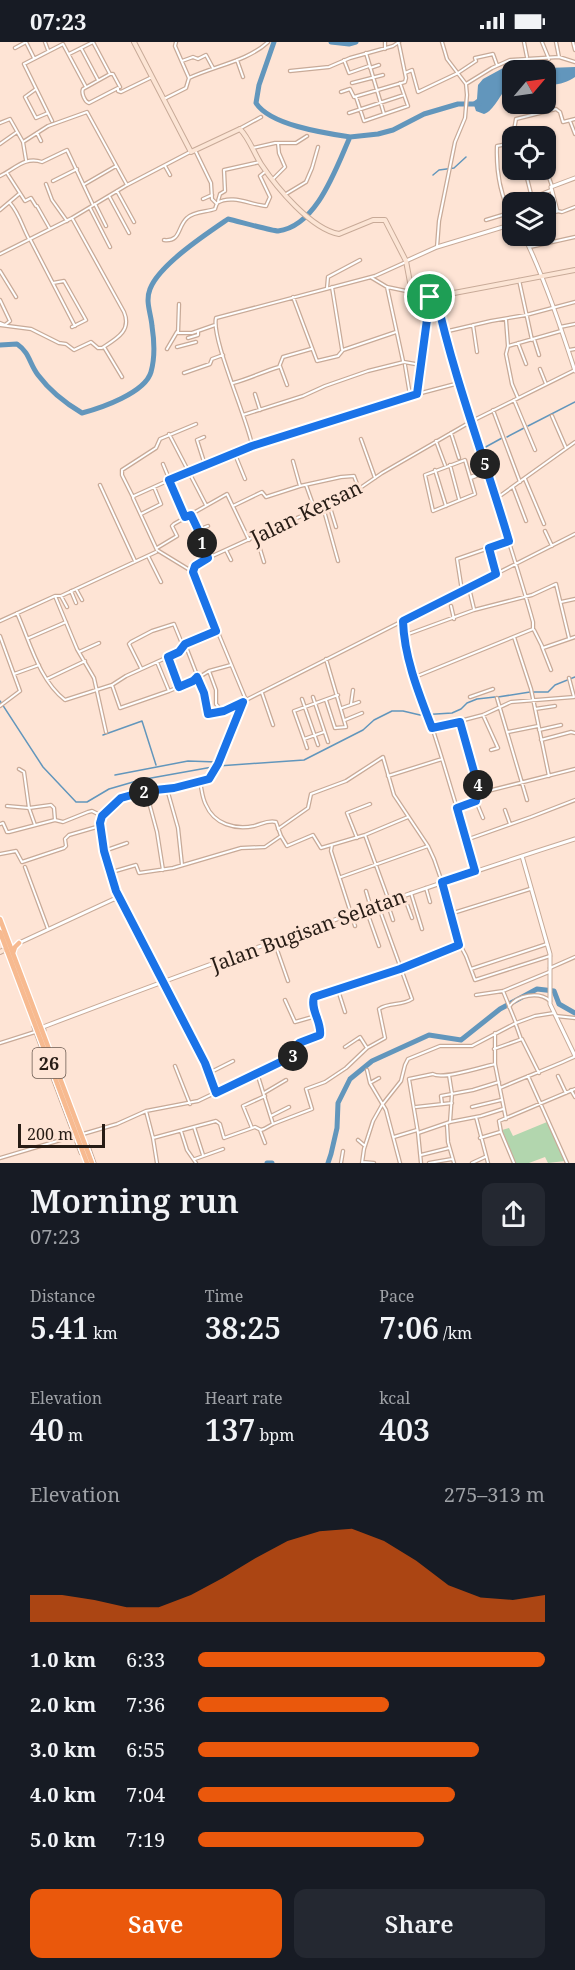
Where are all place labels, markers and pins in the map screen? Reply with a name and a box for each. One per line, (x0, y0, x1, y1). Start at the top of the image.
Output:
pin (404, 271, 455, 322)
pin: 5 (470, 449, 500, 479)
pin: 1 (187, 528, 217, 558)
pin: 4 (463, 770, 493, 800)
pin: 2 (129, 777, 159, 807)
pin: 3 (278, 1041, 308, 1071)

